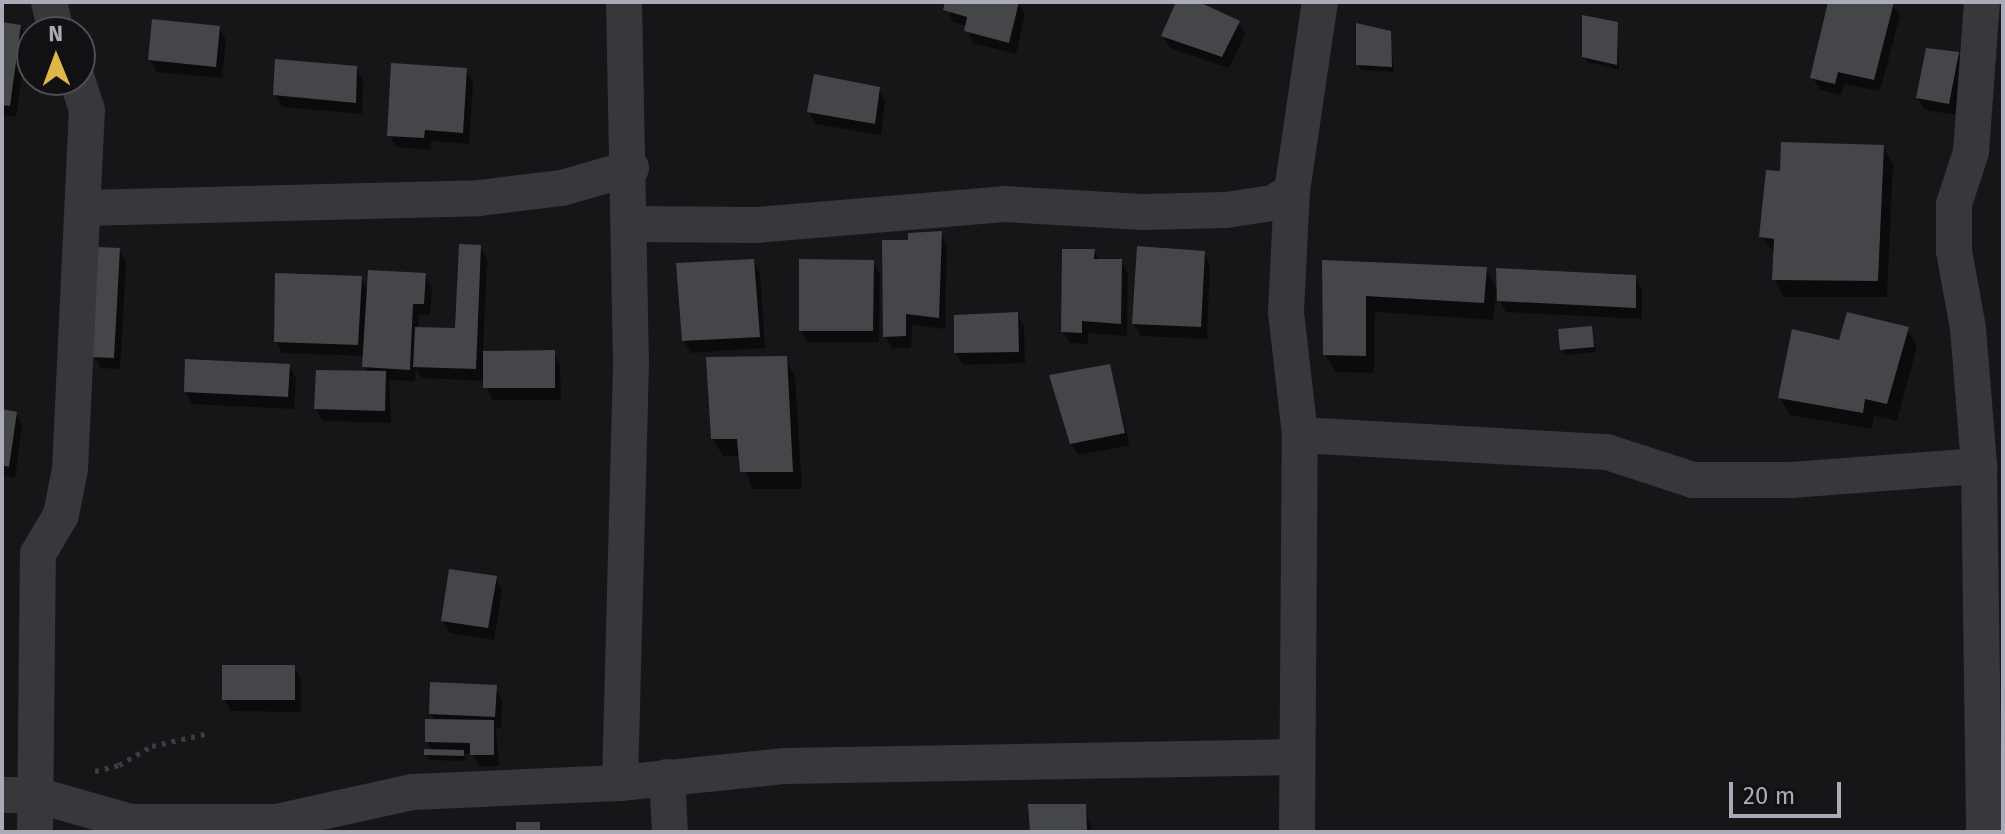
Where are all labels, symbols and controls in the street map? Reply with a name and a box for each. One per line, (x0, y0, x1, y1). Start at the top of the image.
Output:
north arrow (16, 16, 96, 96)
text: N (48, 20, 63, 47)
scale bar (1733, 766, 1845, 816)
text: 20 m (1743, 782, 1795, 810)

